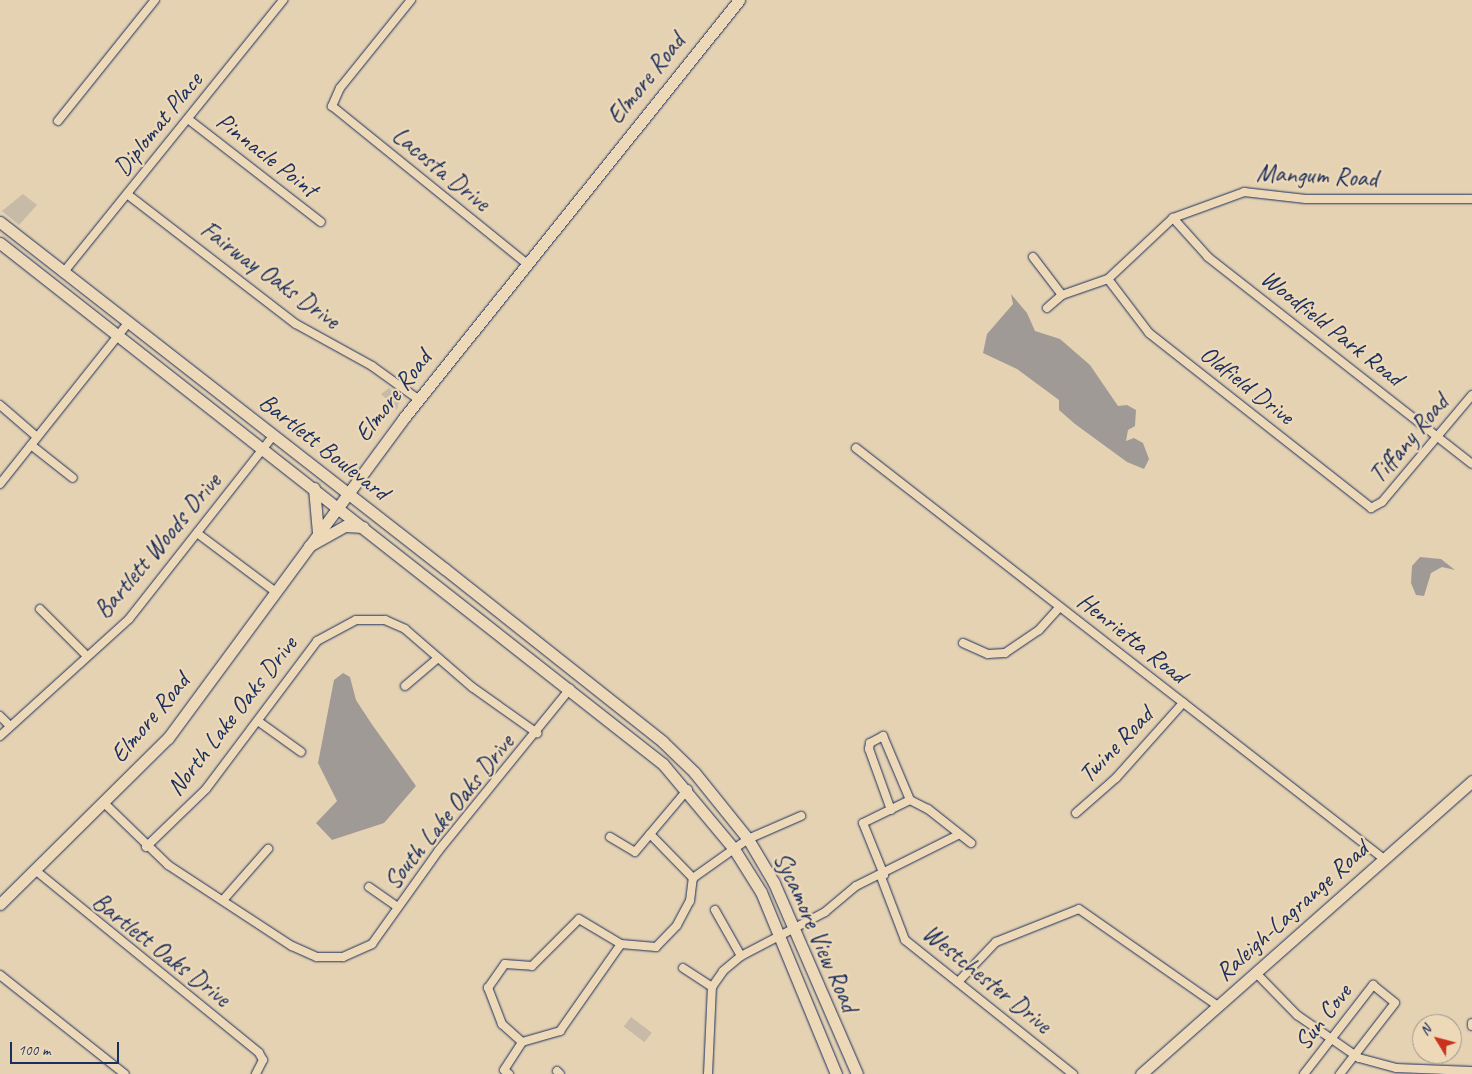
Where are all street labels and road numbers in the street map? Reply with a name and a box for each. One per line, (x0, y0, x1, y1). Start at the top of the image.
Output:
street label: Elmore Road (601, 28, 691, 130)
street label: Diplomat Place (107, 66, 209, 182)
street label: Pinnacle Point (210, 106, 324, 204)
street label: Lacosta Drive (386, 120, 496, 218)
street label: Mangum Road (1256, 158, 1378, 194)
street label: Fairway Oaks Drive (194, 214, 346, 336)
street label: Woodfield Park Road (1255, 263, 1409, 393)
street label: Oldfield Drive (1194, 339, 1300, 431)
street label: Elmore Road (348, 345, 438, 447)
street label: Bartlett Boulevard (253, 387, 395, 507)
street label: Tiffany Road (1363, 389, 1455, 489)
street label: Bartlett Woods Drive (88, 467, 228, 625)
street label: Henrietta Road (1071, 586, 1193, 690)
street label: North Lake Oaks Drive (160, 630, 304, 802)
street label: Elmore Road (104, 668, 196, 768)
street label: Twine Road (1073, 701, 1159, 789)
street label: South Lake Oaks Drive (377, 728, 521, 896)
street label: Raleigh-Lagrange Road (1209, 835, 1375, 987)
street label: Sycamore View Road (767, 847, 865, 1017)
street label: Bartlett Oaks Drive (86, 886, 236, 1014)
street label: Westchester Drive (917, 918, 1057, 1040)
street label: Sun Cove (1288, 978, 1358, 1056)

